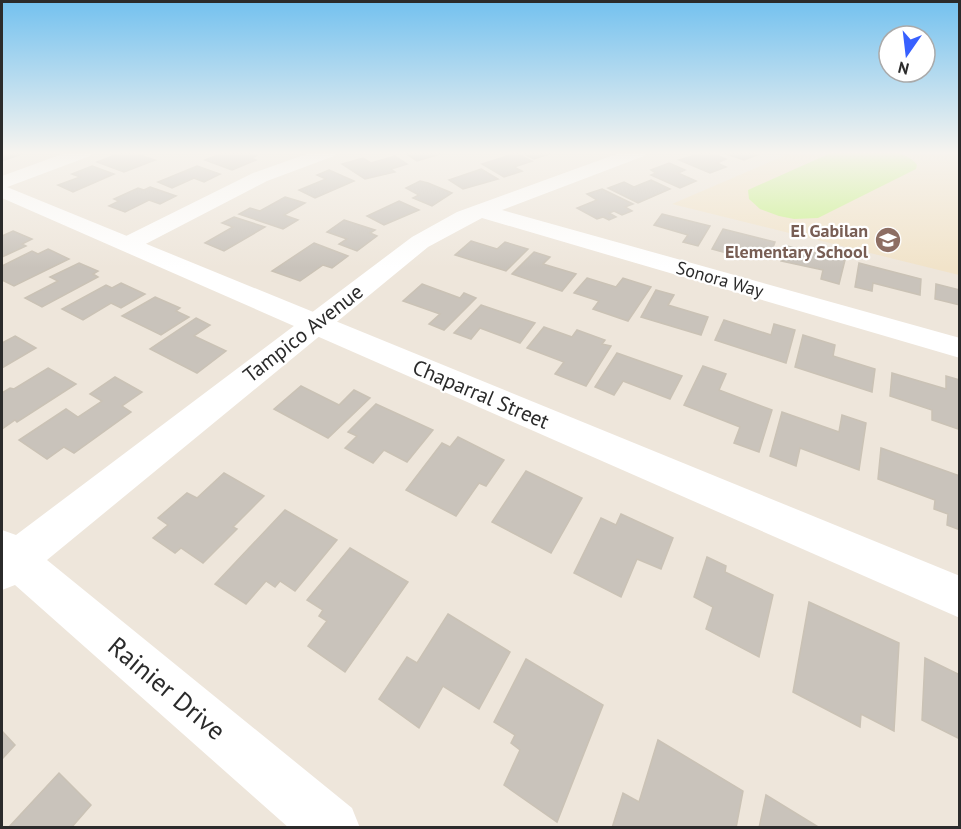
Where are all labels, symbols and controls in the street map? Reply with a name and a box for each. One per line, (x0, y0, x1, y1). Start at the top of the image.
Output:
north arrow (877, 24, 937, 84)
text: N (896, 58, 911, 80)
place label: El Gabilan Elementary School (725, 219, 869, 263)
school or university icon: El Gabilan Elementary School (873, 225, 903, 255)
street label: Sonora Way (674, 256, 767, 303)
street label: Tampico Avenue (238, 278, 368, 388)
street label: Chaparral Street (409, 353, 553, 435)
street label: Rainier Drive (101, 629, 233, 747)

